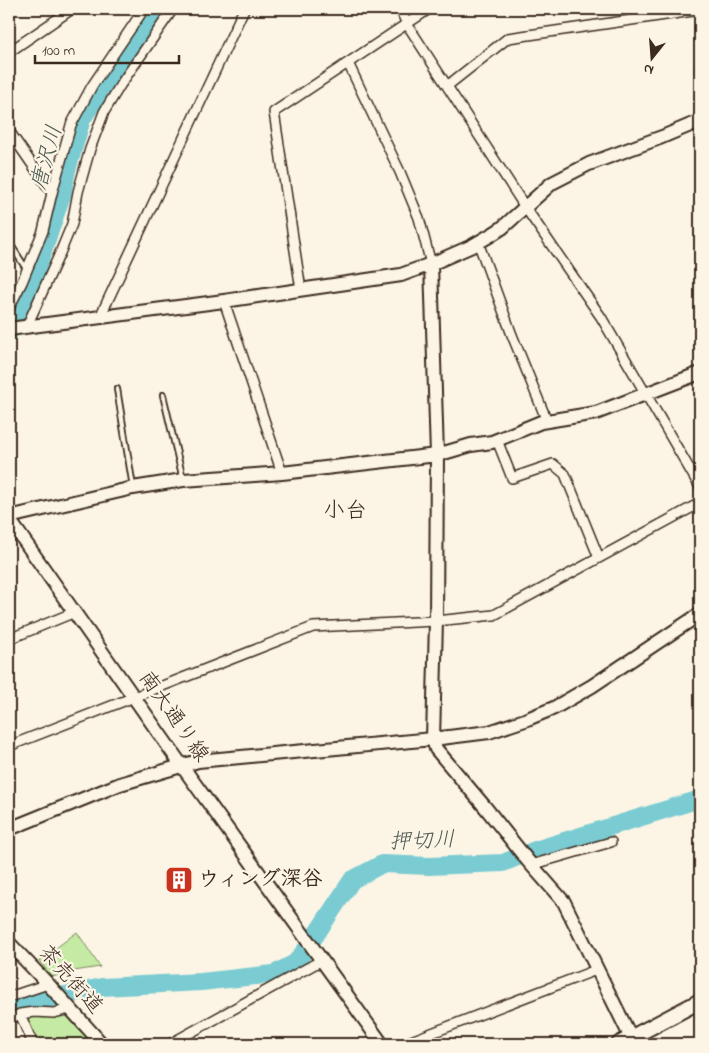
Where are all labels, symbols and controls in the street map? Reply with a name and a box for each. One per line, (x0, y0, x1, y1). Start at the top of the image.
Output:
scale bar (35, 32, 179, 64)
north arrow (626, 32, 676, 82)
text: 100 m (42, 40, 75, 62)
text: N (641, 58, 656, 80)
water label: 唐沢川 (24, 122, 72, 194)
district label: 小台 (323, 496, 367, 528)
street label: 南大通り線 (131, 665, 215, 769)
water label: 押切川 (388, 825, 456, 859)
building icon: ウィング深谷 (164, 865, 194, 895)
place label: ウィング深谷 (198, 865, 323, 895)
street label: 茶売街道 (31, 939, 109, 1021)

